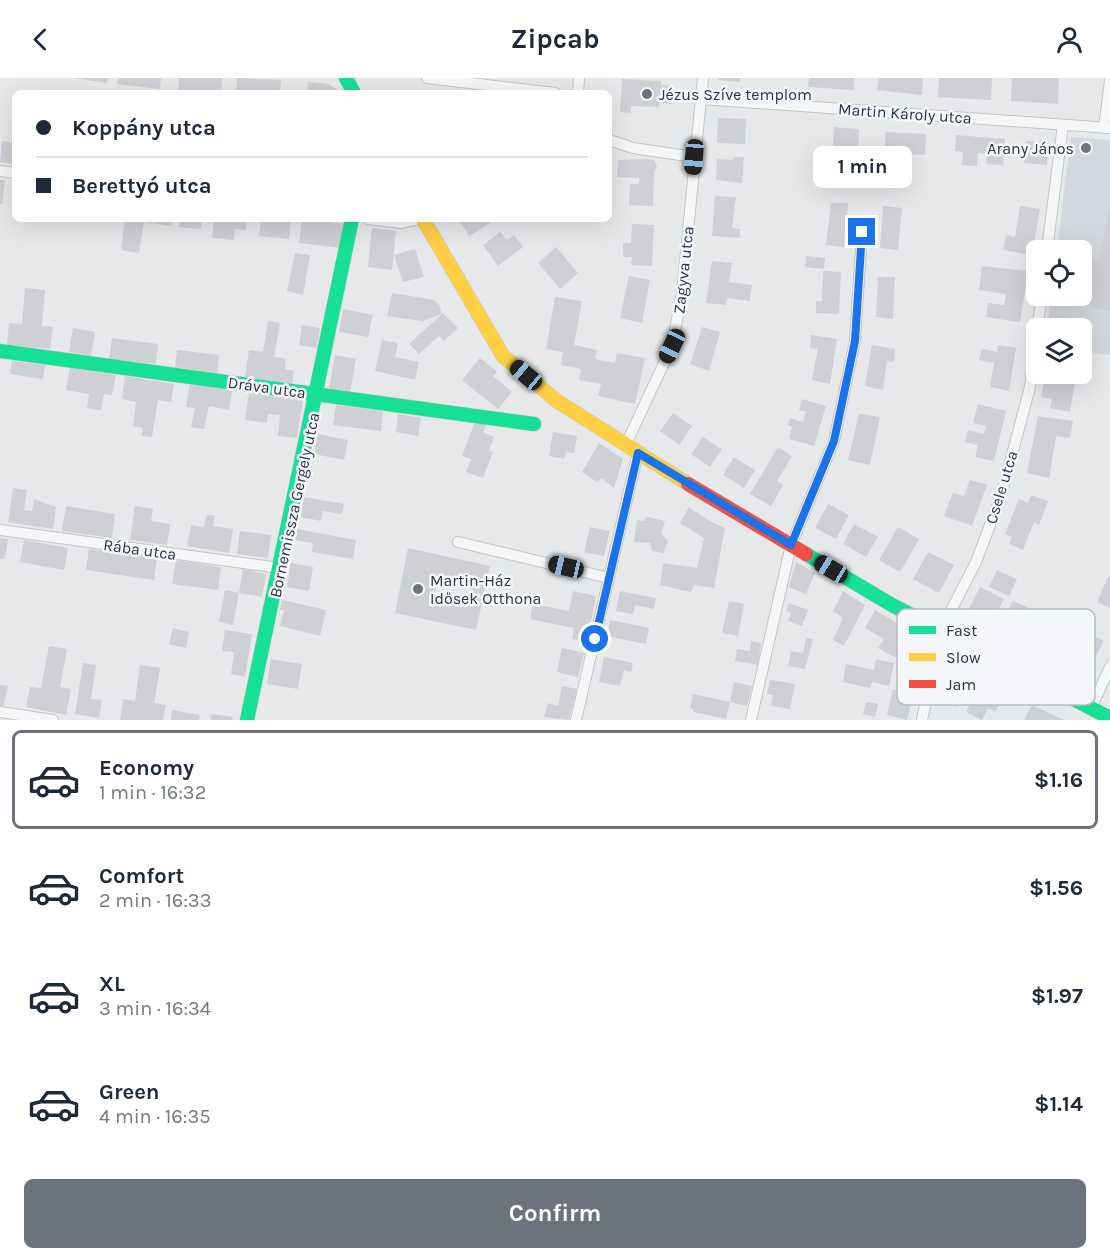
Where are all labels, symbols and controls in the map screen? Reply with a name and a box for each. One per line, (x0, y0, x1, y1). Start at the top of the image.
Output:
icon: back (24, 23, 57, 56)
text: Zipcab (511, 23, 599, 55)
icon: person (1053, 23, 1086, 56)
place label: Jézus Szíve templom (659, 85, 812, 104)
marker: Jézus Szíve templom (640, 87, 654, 101)
street label: Martin Károly utca (837, 99, 972, 128)
text: Koppány utca (72, 115, 216, 141)
car (683, 138, 705, 176)
place label: Arany János (987, 139, 1074, 158)
marker: Arany János (1079, 141, 1093, 155)
callout: 1 min (812, 145, 912, 187)
text: 1 min (837, 155, 888, 178)
text: Berettyó utca (72, 173, 212, 199)
route end (848, 218, 875, 245)
street label: Zagyva utca (669, 225, 698, 315)
map controls (1026, 240, 1092, 384)
button: locate (1026, 240, 1092, 306)
button: layers (1026, 318, 1092, 384)
car (656, 326, 688, 366)
car (506, 357, 546, 393)
street label: Dráva utca (227, 373, 307, 402)
street label: Bornemissza Gergely utca (266, 411, 323, 599)
street label: Csele utca (981, 448, 1022, 526)
street label: Rába utca (102, 535, 178, 564)
car (811, 552, 851, 586)
car (546, 554, 586, 580)
place label: Martin-Ház Idősek Otthona (430, 571, 541, 608)
marker: Martin-Ház Idősek Otthona (411, 582, 425, 596)
legend (897, 609, 1095, 705)
text: Fast (946, 621, 977, 640)
route start (581, 625, 608, 652)
text: Slow (946, 648, 981, 667)
text: Jam (946, 675, 976, 694)
icon: car (27, 753, 81, 807)
text: Economy (99, 755, 194, 781)
text: $1.16 (1034, 767, 1083, 793)
text: 1 min · 16:32 (99, 781, 206, 804)
icon: car (27, 861, 81, 915)
text: Comfort (99, 863, 184, 889)
text: $1.56 (1029, 875, 1083, 901)
text: 2 min · 16:33 (99, 889, 211, 912)
icon: car (27, 969, 81, 1023)
text: XL (99, 971, 125, 997)
text: $1.97 (1031, 983, 1083, 1009)
text: 3 min · 16:34 (99, 997, 211, 1020)
icon: car (27, 1077, 81, 1131)
text: Green (99, 1079, 160, 1105)
text: $1.14 (1034, 1091, 1083, 1117)
text: 4 min · 16:35 (99, 1105, 211, 1128)
button: Confirm (24, 1179, 1086, 1248)

